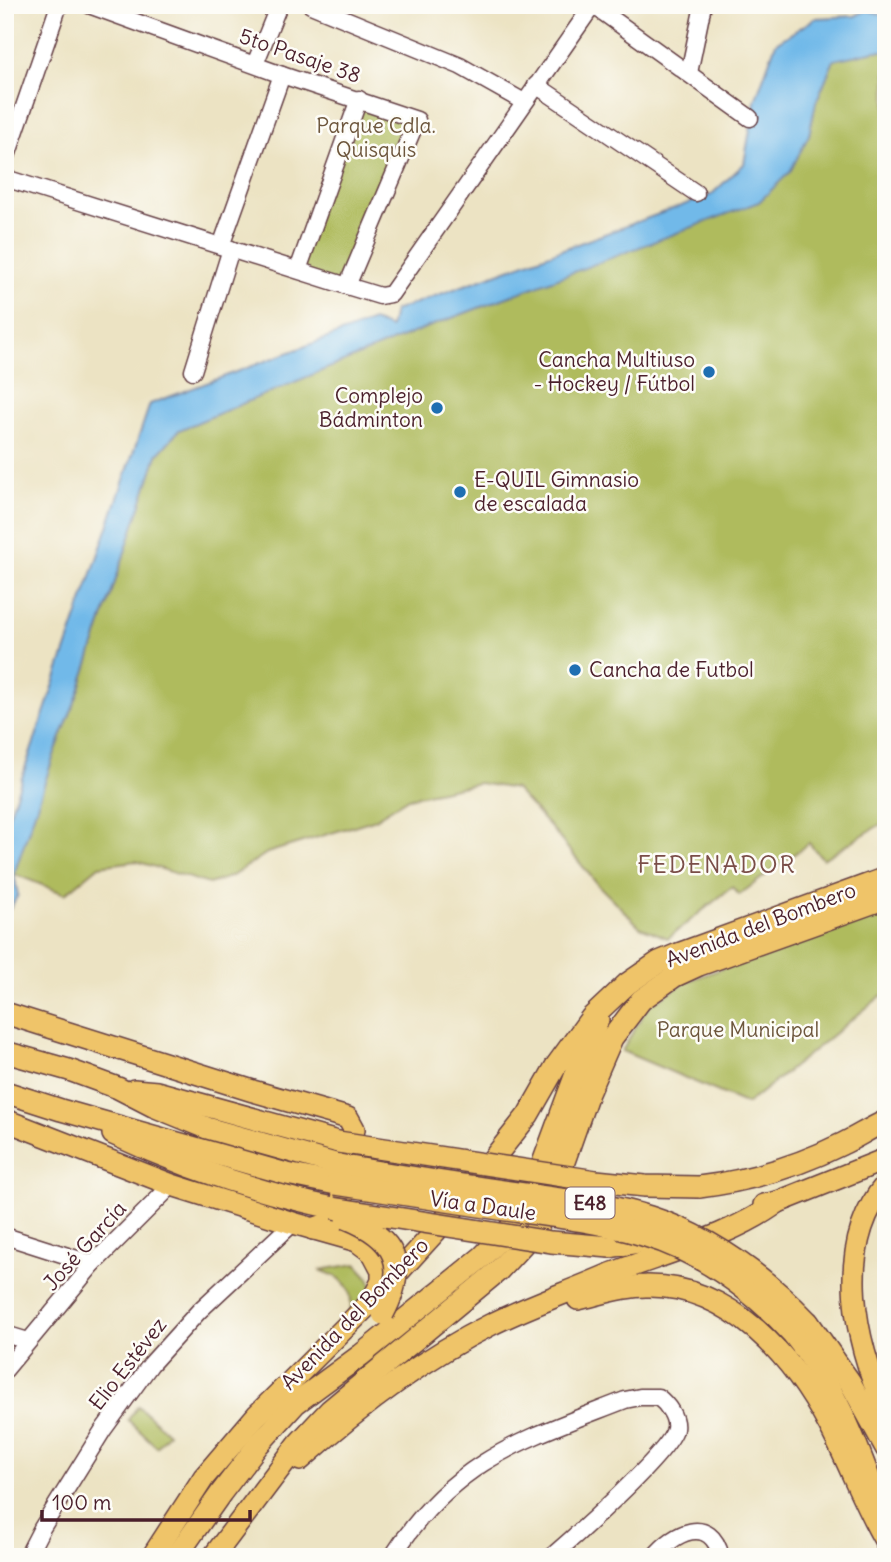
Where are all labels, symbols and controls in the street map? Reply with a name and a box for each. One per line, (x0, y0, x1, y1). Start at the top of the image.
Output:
street label: 5to Pasaje 38 (236, 22, 364, 89)
park label: Parque Cdla. Quisquis (316, 112, 436, 163)
place label: Cancha Multiuso - Hockey / Fútbol (533, 346, 695, 397)
marker: Cancha Multiuso - Hockey / Fútbol (701, 364, 717, 380)
place label: Complejo Bádminton (319, 382, 423, 433)
marker: Complejo Bádminton (429, 400, 445, 416)
place label: E-QUIL Gimnasio de escalada (474, 466, 639, 517)
marker: E-QUIL Gimnasio de escalada (452, 484, 468, 500)
place label: Cancha de Futbol (589, 656, 754, 683)
marker: Cancha de Futbol (567, 662, 583, 678)
district label: FEDENADOR (637, 849, 797, 879)
street label: Avenida del Bombero (662, 876, 860, 973)
park label: Parque Municipal (657, 1016, 819, 1043)
street label: Vía a Daule (428, 1185, 538, 1226)
road number: E48 (566, 1188, 614, 1218)
street label: José García (37, 1195, 132, 1296)
street label: Avenida del Bombero (275, 1232, 434, 1395)
street label: Elio Estévez (83, 1312, 172, 1415)
scale bar (42, 1478, 250, 1522)
text: 100 m (52, 1489, 111, 1516)

